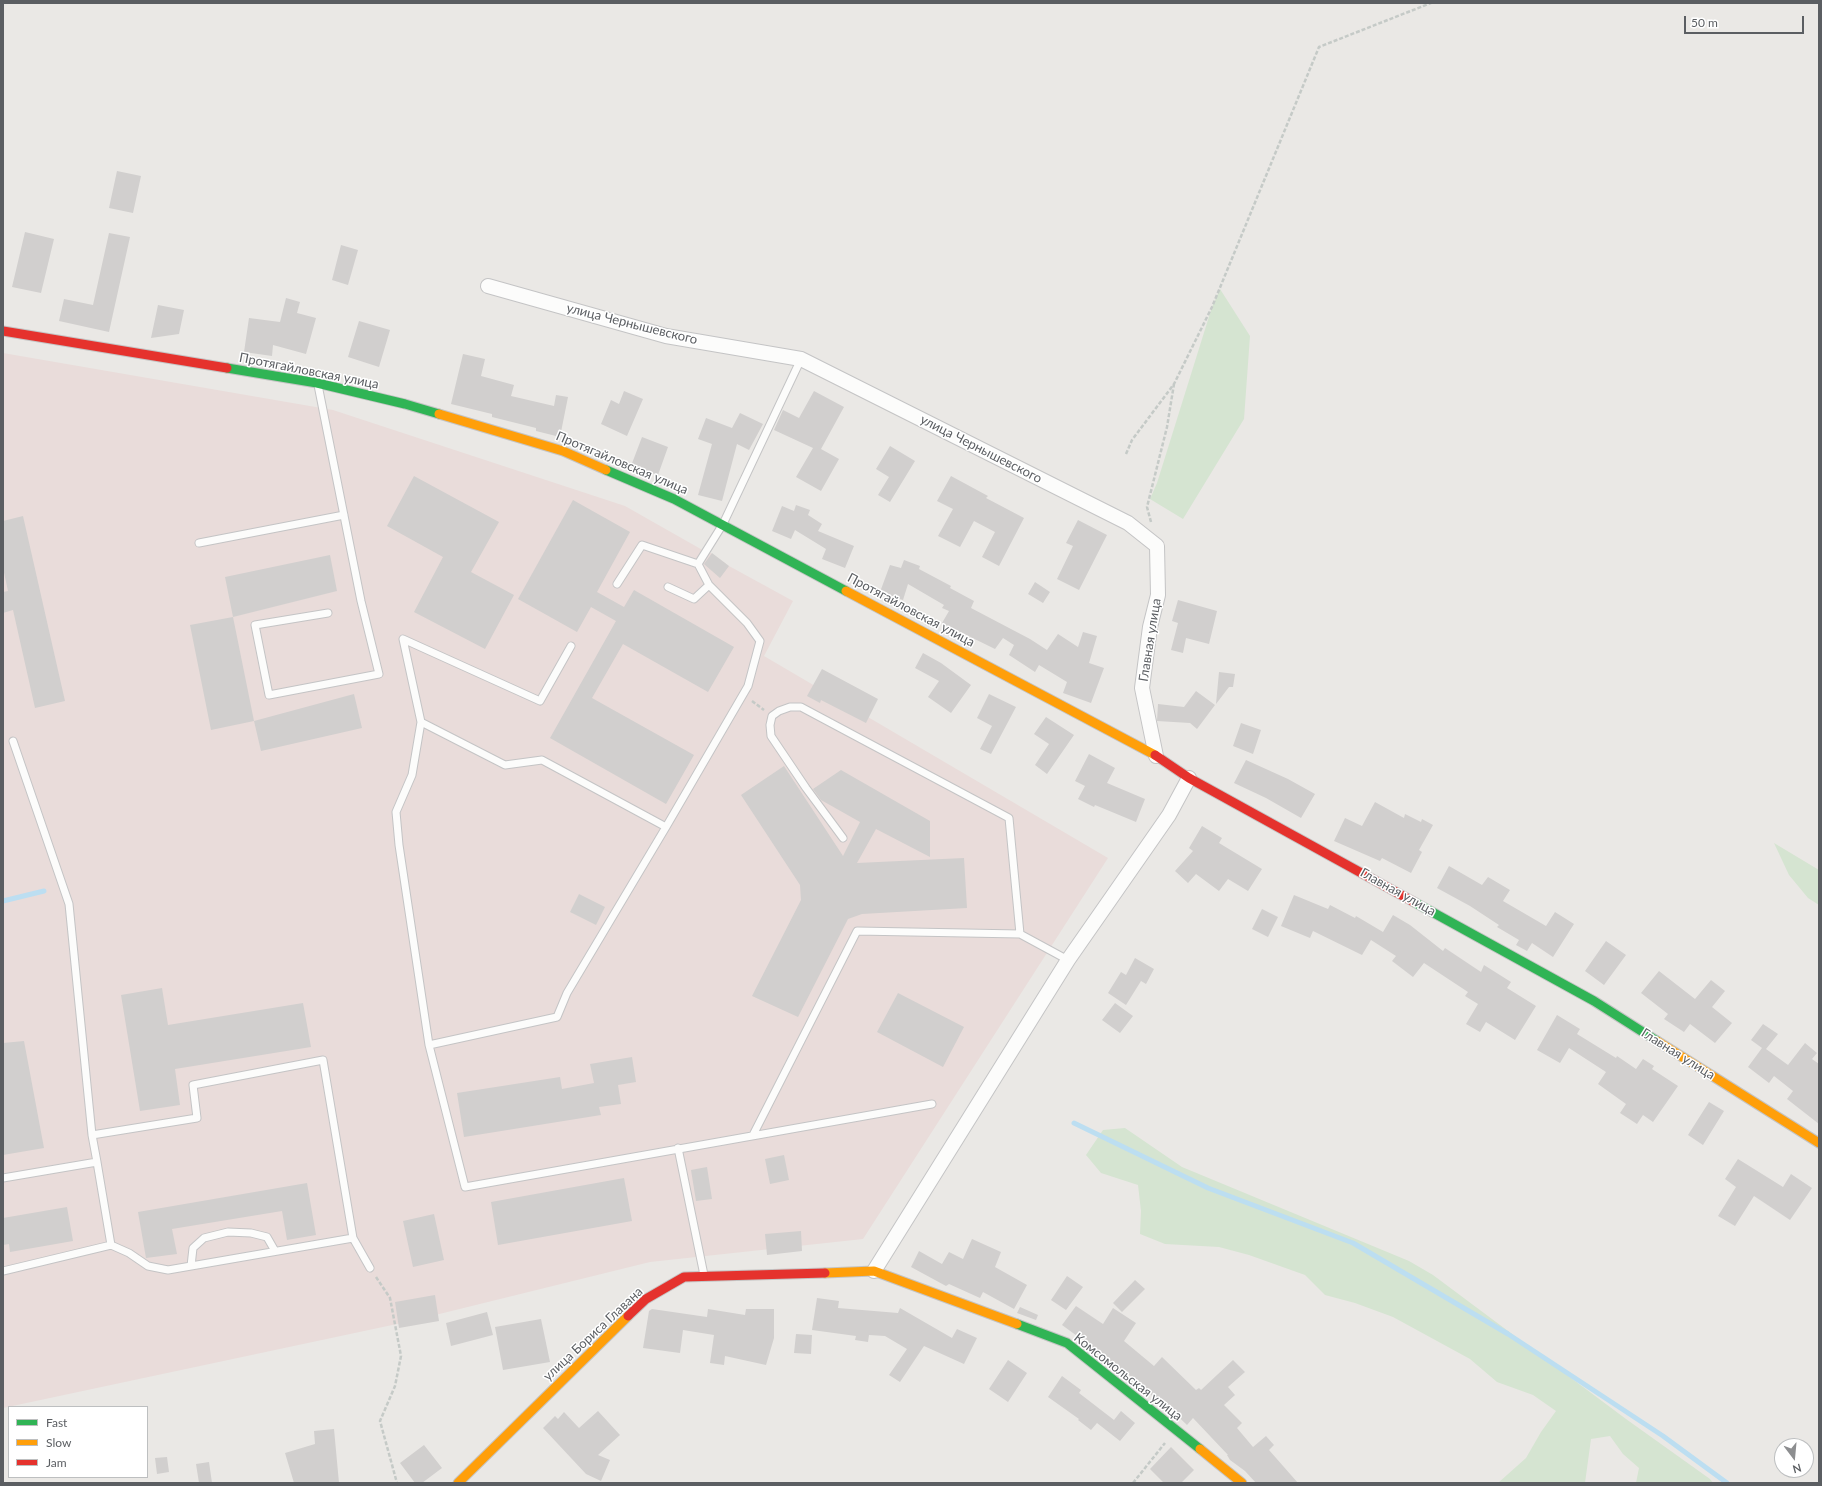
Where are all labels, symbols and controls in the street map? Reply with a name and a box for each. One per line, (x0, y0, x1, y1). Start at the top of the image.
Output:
scale bar (1686, 8, 1806, 34)
text: 50 m (1691, 15, 1718, 30)
street label: улица Чернышевского (565, 300, 699, 348)
street label: Протягайловская улица (238, 350, 380, 392)
street label: улица Чернышевского (918, 412, 1044, 486)
street label: Протягайловская улица (554, 428, 690, 498)
street label: Протягайловская улица (845, 570, 977, 650)
street label: Главная улица (1136, 597, 1164, 683)
street label: Главная улица (1357, 865, 1439, 919)
street label: Главная улица (1638, 1025, 1718, 1083)
street label: улица Бориса Главана (540, 1284, 646, 1384)
street label: Комсомольская улица (1071, 1330, 1185, 1424)
legend (8, 1406, 148, 1478)
text: Fast (46, 1415, 67, 1430)
text: Slow (46, 1435, 71, 1450)
north arrow (1774, 1438, 1814, 1478)
text: Jam (46, 1455, 67, 1470)
text: N (1791, 1462, 1803, 1476)

